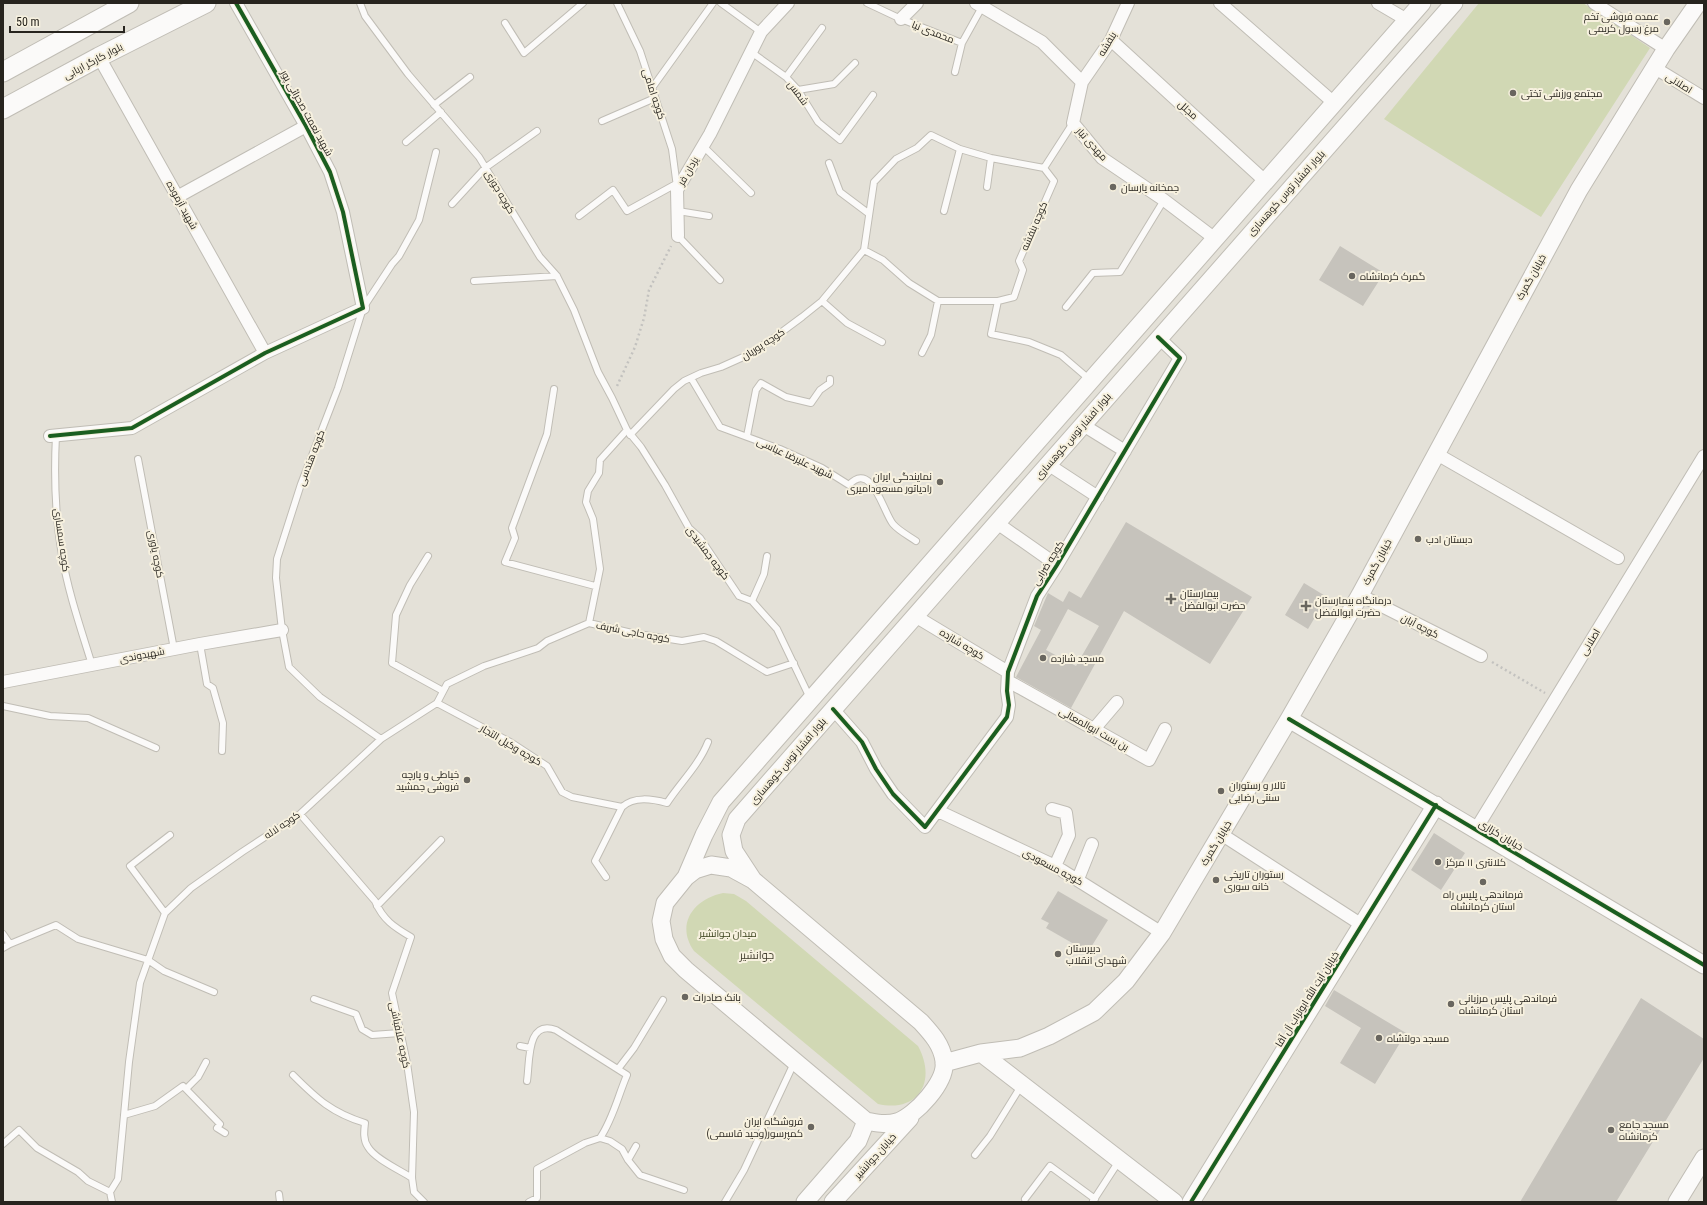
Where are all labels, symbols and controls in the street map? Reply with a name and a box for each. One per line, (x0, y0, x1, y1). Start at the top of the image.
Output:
scale bar (10, 8, 124, 34)
place label: عمده فروشی تخم مرغ رسول کریمی (1584, 11, 1659, 35)
text: 50 m (16, 15, 40, 29)
marker: عمده فروشی تخم مرغ رسول کریمی (1662, 17, 1672, 27)
street label: محمدی نیا (910, 19, 956, 46)
street label: بنفشه (1095, 30, 1119, 58)
street label: بلوار کارگر اربابی (62, 41, 125, 82)
street label: شهید نعمت صحرائی پور (277, 67, 335, 158)
street label: کوچه امامی (640, 67, 667, 121)
street label: اصلانی (1663, 71, 1694, 96)
street label: شمس (785, 79, 811, 108)
marker: مجتمع ورزشی تختی (1508, 88, 1518, 98)
place label: مجتمع ورزشی تختی (1521, 88, 1602, 100)
street label: مجلل (1175, 98, 1200, 122)
street label: مهدی تبار (1073, 124, 1110, 164)
street label: بلوار افشار توس کوهساری (1245, 148, 1328, 238)
street label: یزدان فر (675, 154, 702, 189)
street label: کوچه جوزی (482, 168, 517, 216)
street label: شهید آزموده (163, 179, 200, 232)
marker: جمخانه یارسان (1108, 182, 1118, 192)
place label: جمخانه یارسان (1121, 182, 1179, 194)
street label: کوچه بنفشه (1019, 200, 1050, 252)
street label: خیابان گمرک (1514, 252, 1549, 302)
marker: گمرک کرمانشاه (1347, 271, 1357, 281)
place label: گمرک کرمانشاه (1360, 271, 1425, 282)
street label: کوچه پوریان (739, 326, 787, 363)
street label: بلوار افشار توس کوهساری (1033, 391, 1114, 482)
street label: کوچه هندسی (295, 428, 328, 488)
street label: شهید علیرضا عباسی (755, 436, 835, 481)
place label: نمایندگی ایران رادیاتور مسعودامیری (847, 471, 932, 495)
marker: نمایندگی ایران رادیاتور مسعودامیری (935, 477, 945, 487)
street label: کوچه سمساری (51, 508, 72, 573)
street label: کوچه جمشیدی (684, 524, 732, 582)
street label: کوچه یاوری (145, 529, 166, 579)
marker: دبستان ادب (1413, 534, 1423, 544)
place label: دبستان ادب (1426, 534, 1473, 546)
street label: خیابان گمرک (1360, 537, 1395, 587)
street label: کوچه ضرابی (1030, 539, 1067, 588)
place label: بیمارستان حضرت ابوالفضل (1180, 588, 1245, 612)
marker: بیمارستان حضرت ابوالفضل (1165, 593, 1177, 605)
place label: درمانگاه بیمارستان حضرت ابوالفضل (1315, 595, 1392, 619)
marker: درمانگاه بیمارستان حضرت ابوالفضل (1300, 600, 1312, 612)
street label: کوچه آبان (1399, 612, 1441, 641)
street label: کوچه حاجی شریف (595, 619, 671, 646)
street label: کوچه شازده (937, 626, 986, 662)
street label: اصلانی (1578, 627, 1603, 658)
street label: شهیدوندی (119, 645, 166, 666)
marker: مسجد شازده (1038, 653, 1048, 663)
place label: مسجد شازده (1051, 653, 1104, 664)
street label: بن بست ابوالمعالی (1057, 705, 1131, 754)
street label: بلوار افشار توس کوهساری (748, 716, 829, 807)
street label: کوچه وکیل التجار (477, 722, 544, 768)
place label: خیاطی ‌‌و‌ پارچه فروشی جمشید (396, 769, 459, 793)
marker: خیاطی ‌‌و‌ پارچه فروشی جمشید (462, 775, 472, 785)
place label: تالار و رستوران سنتی رضایی (1229, 780, 1286, 804)
marker: تالار و رستوران سنتی رضایی (1216, 786, 1226, 796)
street label: کوچه لاله (262, 809, 302, 842)
street label: خیابان کزازی (1476, 818, 1525, 853)
street label: خیابان گمرک (1198, 819, 1235, 868)
street label: کوچه مسعودی (1021, 847, 1085, 888)
marker: کلانتری ۱۱ مرکز (1433, 857, 1443, 867)
place label: کلانتری ۱۱ مرکز (1445, 857, 1506, 869)
place label: رستوران تاریخی خانه سوری (1224, 869, 1284, 893)
marker: رستوران تاریخی خانه سوری (1211, 875, 1221, 885)
marker: فرماندهی پلیس راه استان کرمانشاه (1478, 877, 1488, 887)
place label: فرماندهی پلیس راه استان کرمانشاه (1443, 889, 1523, 913)
park label: میدان جوانشیر (698, 928, 757, 940)
place label: دبیرستان شهدای انقلاب (1066, 943, 1127, 967)
street label: خیابان آیت الله ابوتراب آل آقا (1271, 948, 1342, 1049)
district label: جوانشیر (739, 949, 774, 962)
marker: دبیرستان شهدای انقلاب (1053, 949, 1063, 959)
marker: بانک صادرات (680, 992, 690, 1002)
place label: بانک صادرات (693, 992, 741, 1003)
place label: فرماندهی پلیس مرزبانی استان کرمانشاه (1459, 993, 1557, 1017)
marker: فرماندهی پلیس مرزبانی استان کرمانشاه (1446, 999, 1456, 1009)
street label: کوچه علافباشی (387, 1001, 412, 1069)
marker: مسجد دولتشاه (1374, 1033, 1384, 1043)
place label: مسجد دولتشاه (1387, 1033, 1449, 1044)
place label: فروشگاه ایران کمپرسور(وحید قاسمی) (707, 1116, 803, 1140)
place label: مسجد جامع کرمانشاه (1619, 1119, 1669, 1142)
marker: فروشگاه ایران کمپرسور(وحید قاسمی) (806, 1122, 816, 1132)
marker: مسجد جامع کرمانشاه (1606, 1125, 1616, 1135)
street label: خیابان جوانشیر (851, 1131, 899, 1182)

